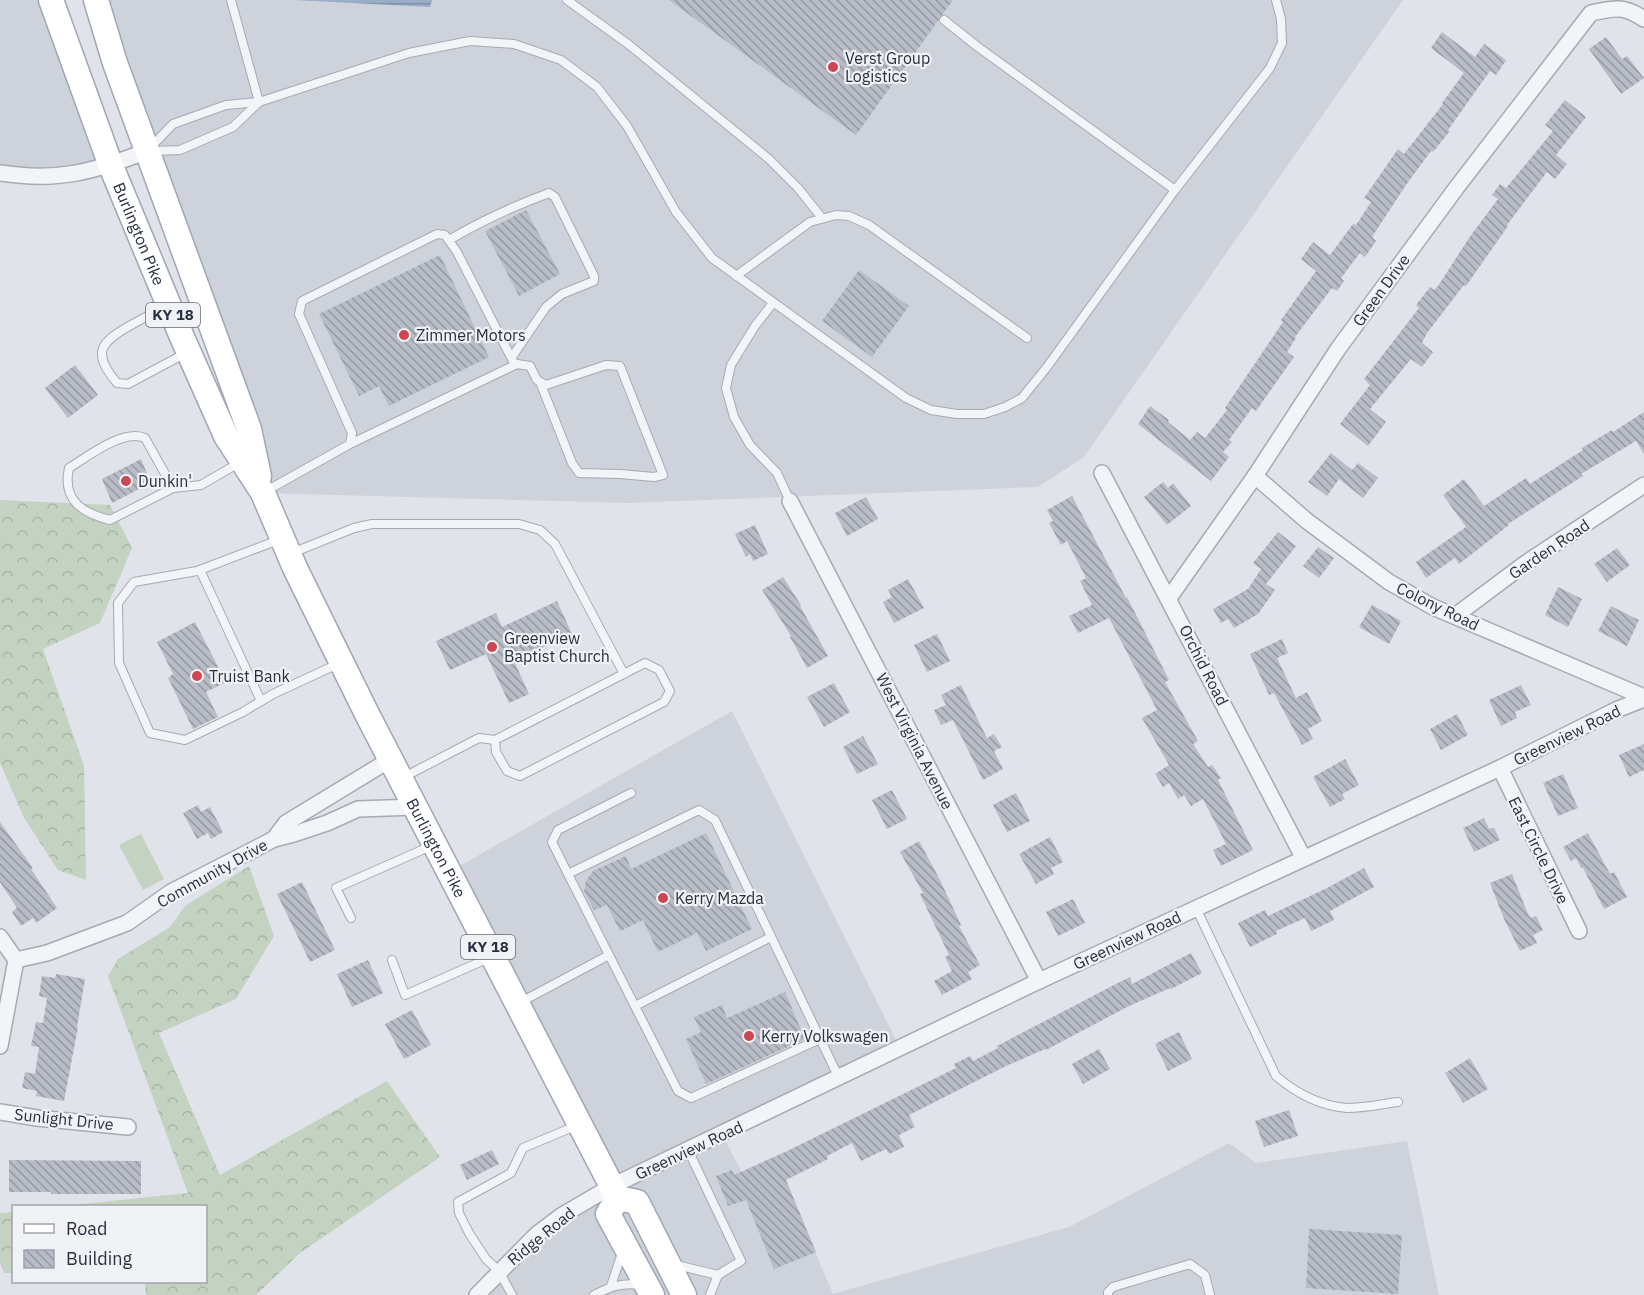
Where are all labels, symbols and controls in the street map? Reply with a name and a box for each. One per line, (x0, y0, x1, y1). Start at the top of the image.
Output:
place label: Verst Group Logistics (845, 48, 930, 86)
marker: Verst Group Logistics (826, 60, 840, 74)
street label: Burlington Pike (109, 180, 169, 288)
street label: Green Drive (1348, 250, 1414, 330)
road number: KY 18 (146, 303, 200, 327)
place label: Zimmer Motors (416, 325, 526, 345)
marker: Zimmer Motors (397, 328, 411, 342)
place label: Dunkin' (138, 471, 192, 491)
marker: Dunkin' (119, 474, 133, 488)
street label: Garden Road (1505, 515, 1593, 583)
street label: Colony Road (1393, 577, 1483, 635)
street label: Orchid Road (1175, 621, 1233, 709)
place label: Greenview Baptist Church (504, 628, 610, 666)
marker: Greenview Baptist Church (485, 640, 499, 654)
place label: Truist Bank (209, 666, 291, 686)
marker: Truist Bank (190, 669, 204, 683)
street label: West Virginia Avenue (872, 669, 958, 813)
street label: Greenview Road (1510, 700, 1624, 770)
street label: East Circle Drive (1504, 793, 1574, 907)
street label: Burlington Pike (402, 795, 471, 901)
street label: Community Drive (153, 834, 271, 912)
place label: Kerry Mazda (675, 888, 764, 908)
marker: Kerry Mazda (656, 891, 670, 905)
street label: Greenview Road (1070, 906, 1184, 974)
road number: KY 18 (461, 935, 515, 959)
place label: Kerry Volkswagen (761, 1026, 889, 1046)
marker: Kerry Volkswagen (742, 1029, 756, 1043)
street label: Sunlight Drive (13, 1104, 115, 1134)
street label: Greenview Road (632, 1116, 746, 1184)
street label: Ridge Road (503, 1203, 579, 1269)
legend (12, 1205, 207, 1283)
text: Road (66, 1217, 107, 1240)
text: Building (66, 1247, 133, 1270)

